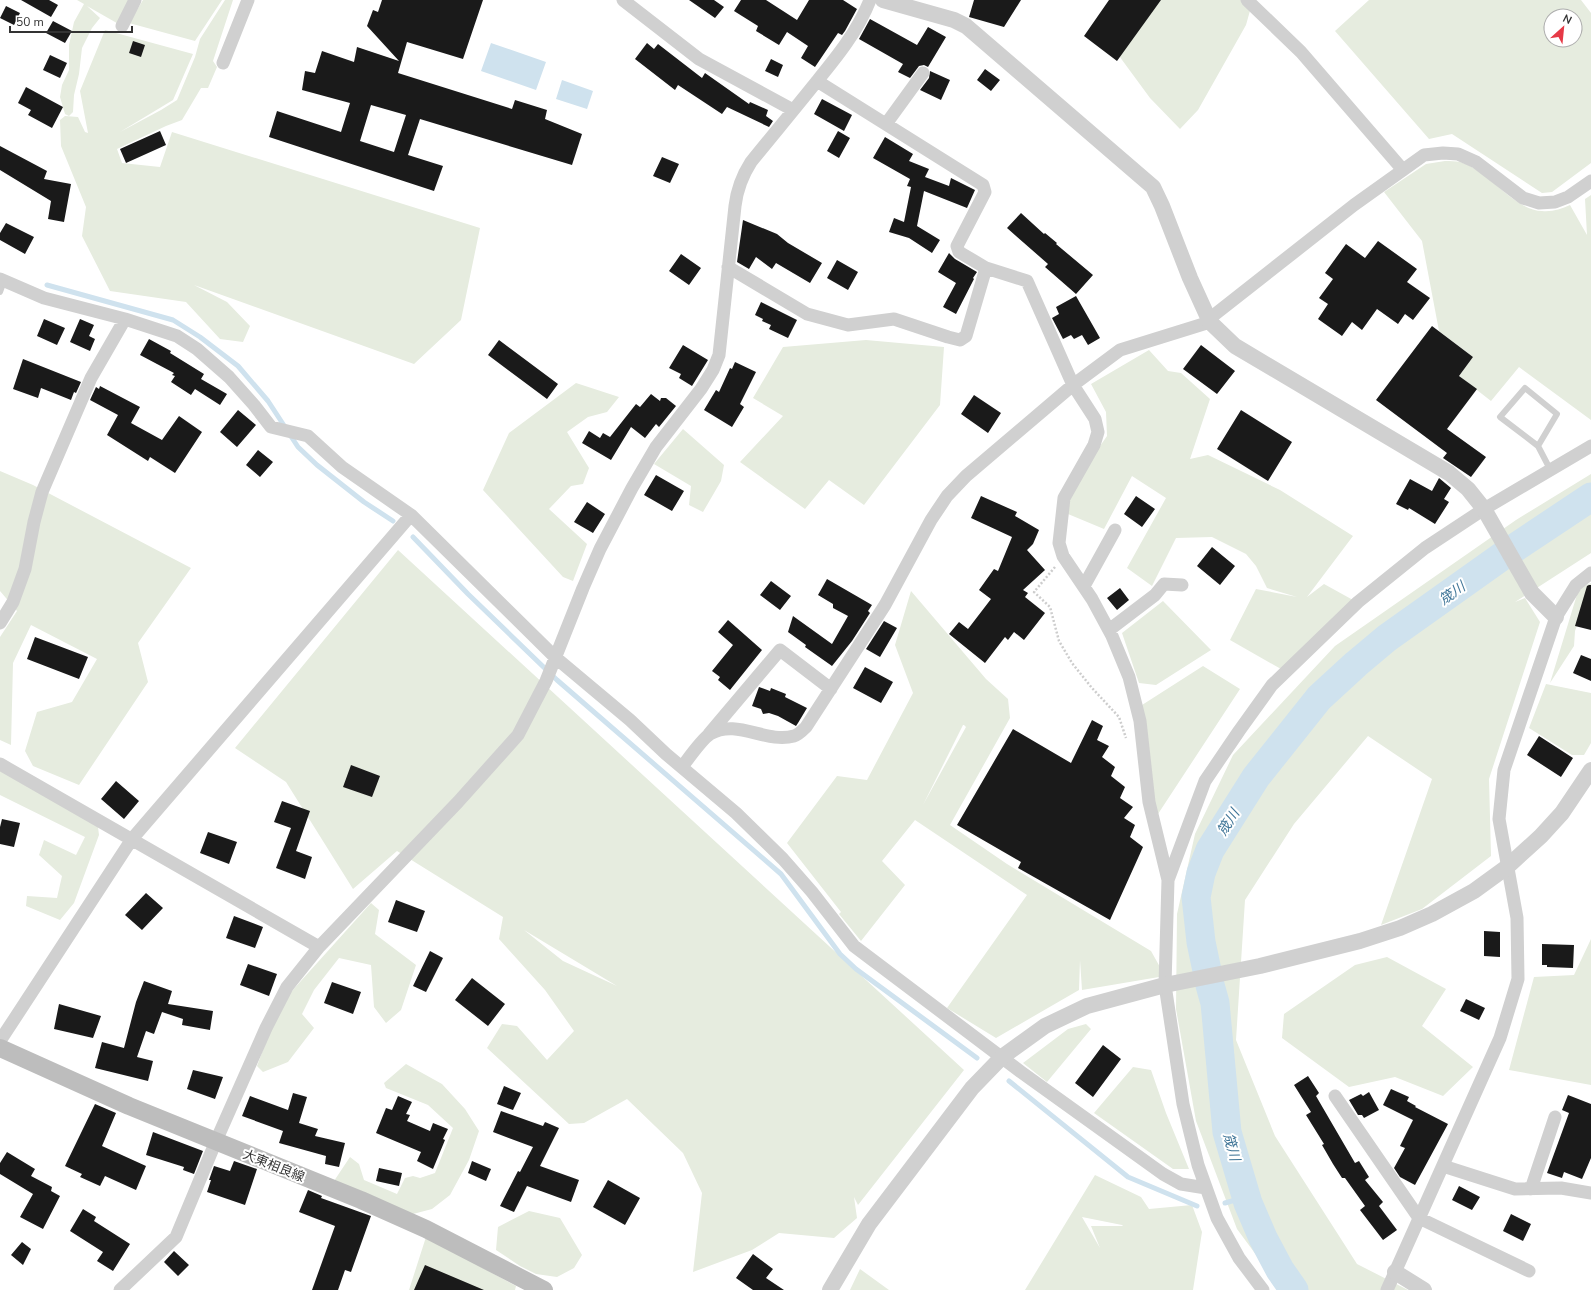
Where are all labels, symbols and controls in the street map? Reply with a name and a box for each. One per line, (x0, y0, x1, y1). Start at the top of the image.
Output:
scale bar (10, 8, 132, 34)
north arrow (1543, 8, 1583, 48)
text: N (1560, 11, 1574, 28)
text: 50 m (16, 14, 44, 30)
water label: 筬川 (1435, 576, 1471, 609)
water label: 筬川 (1213, 804, 1245, 839)
water label: 筬川 (1219, 1131, 1245, 1165)
street label: 大東相良線 (240, 1145, 307, 1186)

